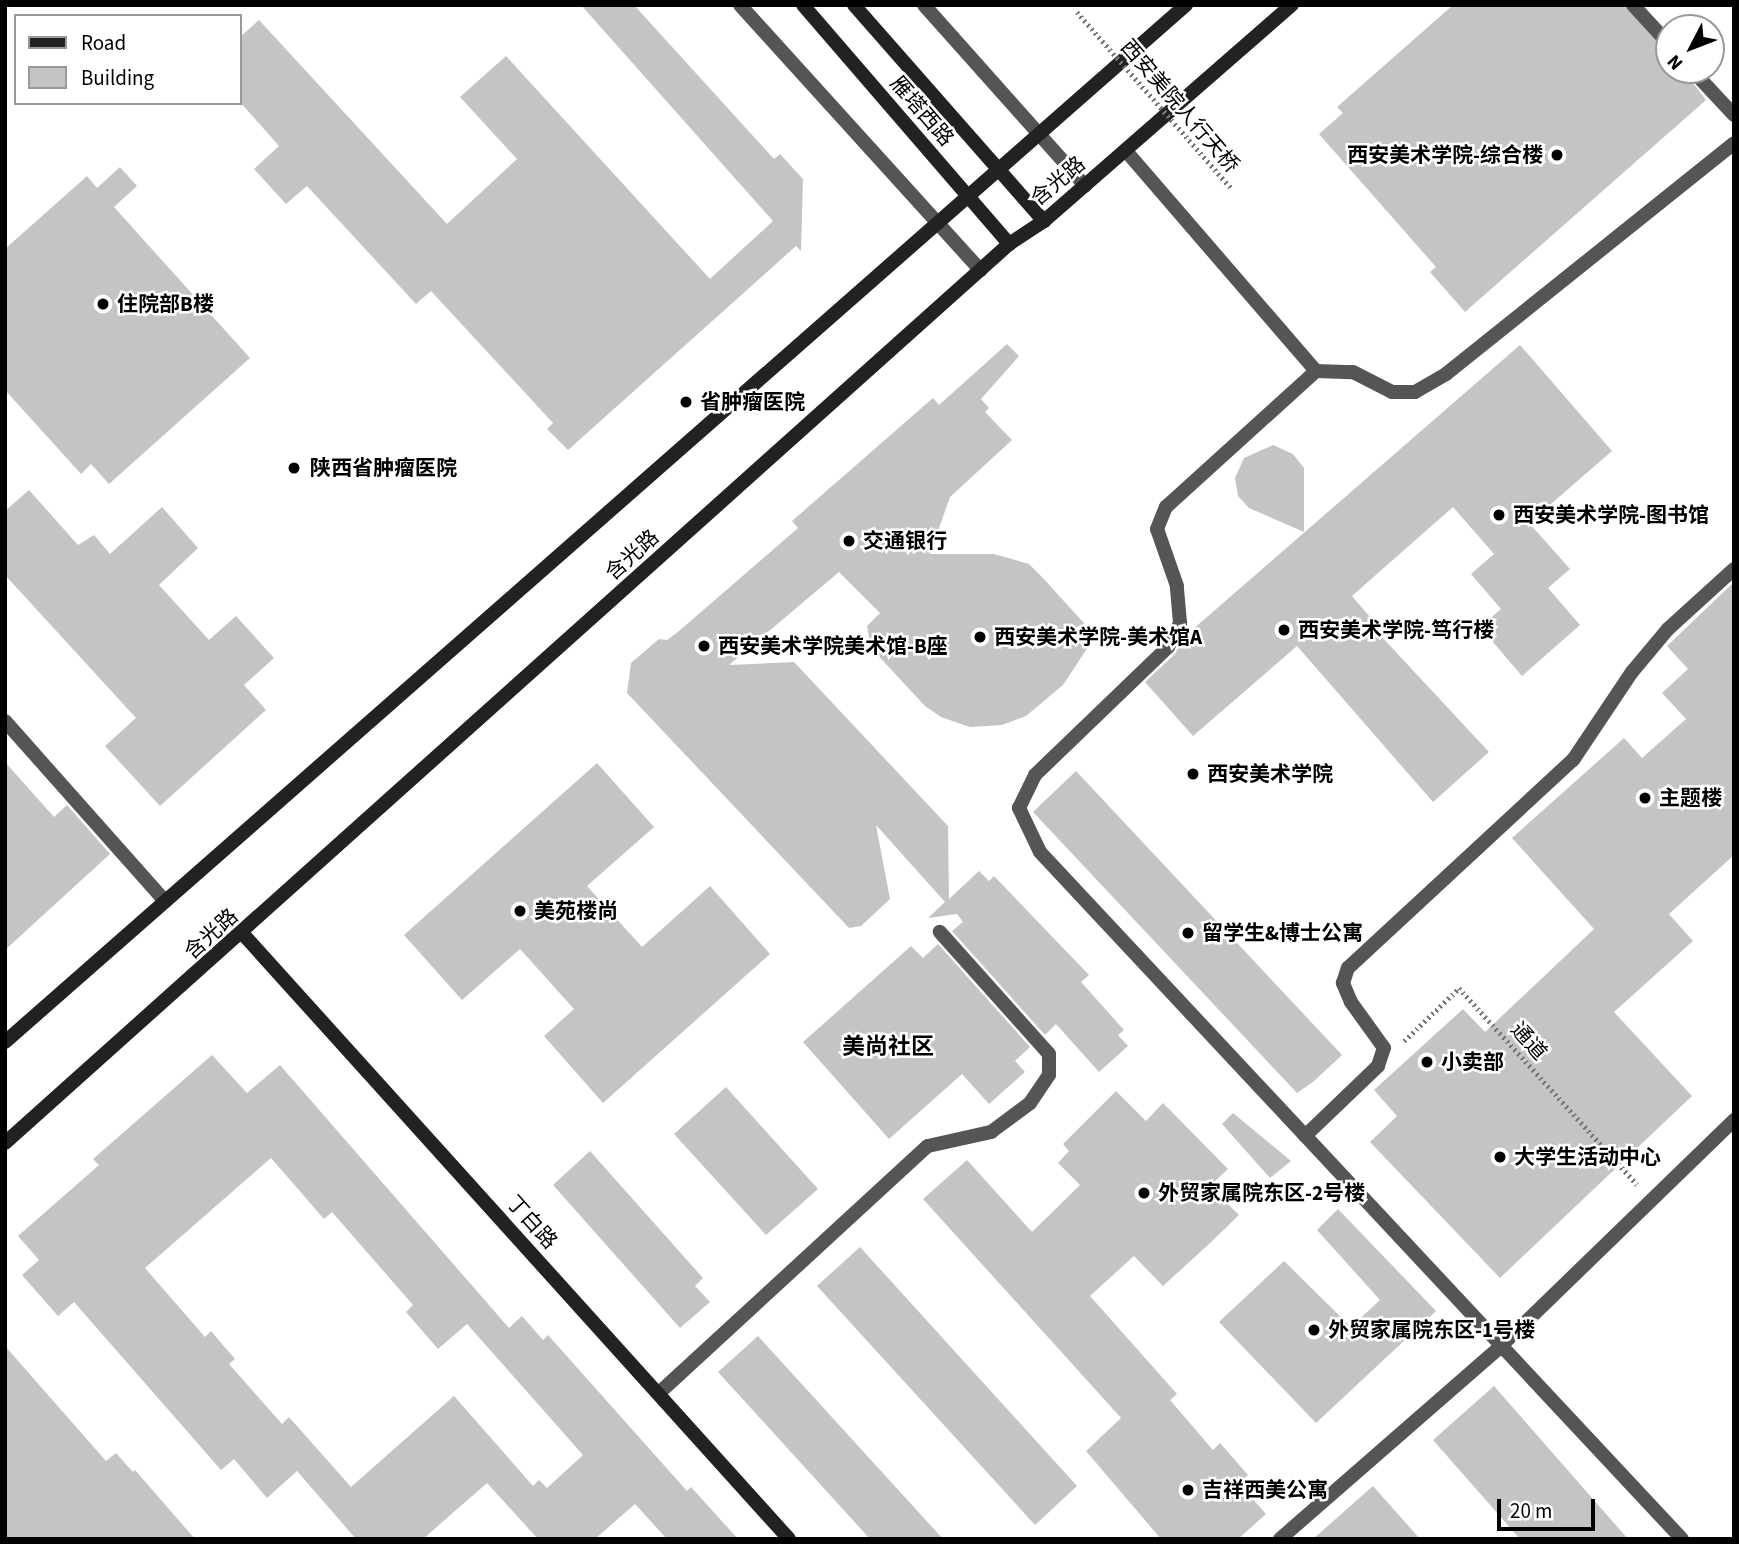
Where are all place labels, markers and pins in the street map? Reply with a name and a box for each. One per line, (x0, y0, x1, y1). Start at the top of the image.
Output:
place label: 西安美术学院-综合楼 (1347, 142, 1543, 168)
marker: 西安美术学院-综合楼 (1549, 147, 1565, 163)
place label: 住院部B楼 (117, 291, 214, 317)
marker: 住院部B楼 (95, 296, 111, 312)
place label: 省肿瘤医院 (700, 389, 805, 415)
marker: 省肿瘤医院 (678, 394, 694, 410)
place label: 陕西省肿瘤医院 (310, 455, 457, 481)
marker: 陕西省肿瘤医院 (284, 458, 304, 478)
place label: 西安美术学院-图书馆 (1513, 502, 1709, 528)
marker: 西安美术学院-图书馆 (1491, 507, 1507, 523)
place label: 交通银行 (863, 528, 947, 554)
marker: 交通银行 (841, 533, 857, 549)
place label: 西安美术学院-笃行楼 (1298, 617, 1494, 643)
marker: 西安美术学院-笃行楼 (1276, 622, 1292, 638)
place label: 西安美术学院-美术馆A (994, 624, 1202, 650)
marker: 西安美术学院-美术馆A (972, 629, 988, 645)
place label: 西安美术学院美术馆-B座 (718, 633, 948, 659)
marker: 西安美术学院美术馆-B座 (696, 638, 712, 654)
place label: 西安美术学院 (1207, 761, 1333, 787)
marker: 西安美术学院 (1185, 766, 1201, 782)
place label: 主题楼 (1659, 785, 1722, 811)
marker: 主题楼 (1637, 790, 1653, 806)
place label: 美苑楼尚 (534, 898, 618, 924)
marker: 美苑楼尚 (512, 903, 528, 919)
place label: 留学生&博士公寓 (1202, 920, 1363, 946)
marker: 留学生&博士公寓 (1180, 925, 1196, 941)
place label: 小卖部 (1441, 1049, 1504, 1075)
marker: 小卖部 (1419, 1054, 1435, 1070)
place label: 大学生活动中心 (1514, 1144, 1661, 1170)
marker: 大学生活动中心 (1492, 1149, 1508, 1165)
place label: 外贸家属院东区-2号楼 (1158, 1180, 1365, 1206)
marker: 外贸家属院东区-2号楼 (1136, 1185, 1152, 1201)
place label: 外贸家属院东区-1号楼 (1328, 1317, 1535, 1343)
marker: 外贸家属院东区-1号楼 (1306, 1322, 1322, 1338)
place label: 吉祥西美公寓 (1202, 1477, 1328, 1503)
marker: 吉祥西美公寓 (1180, 1482, 1196, 1498)

